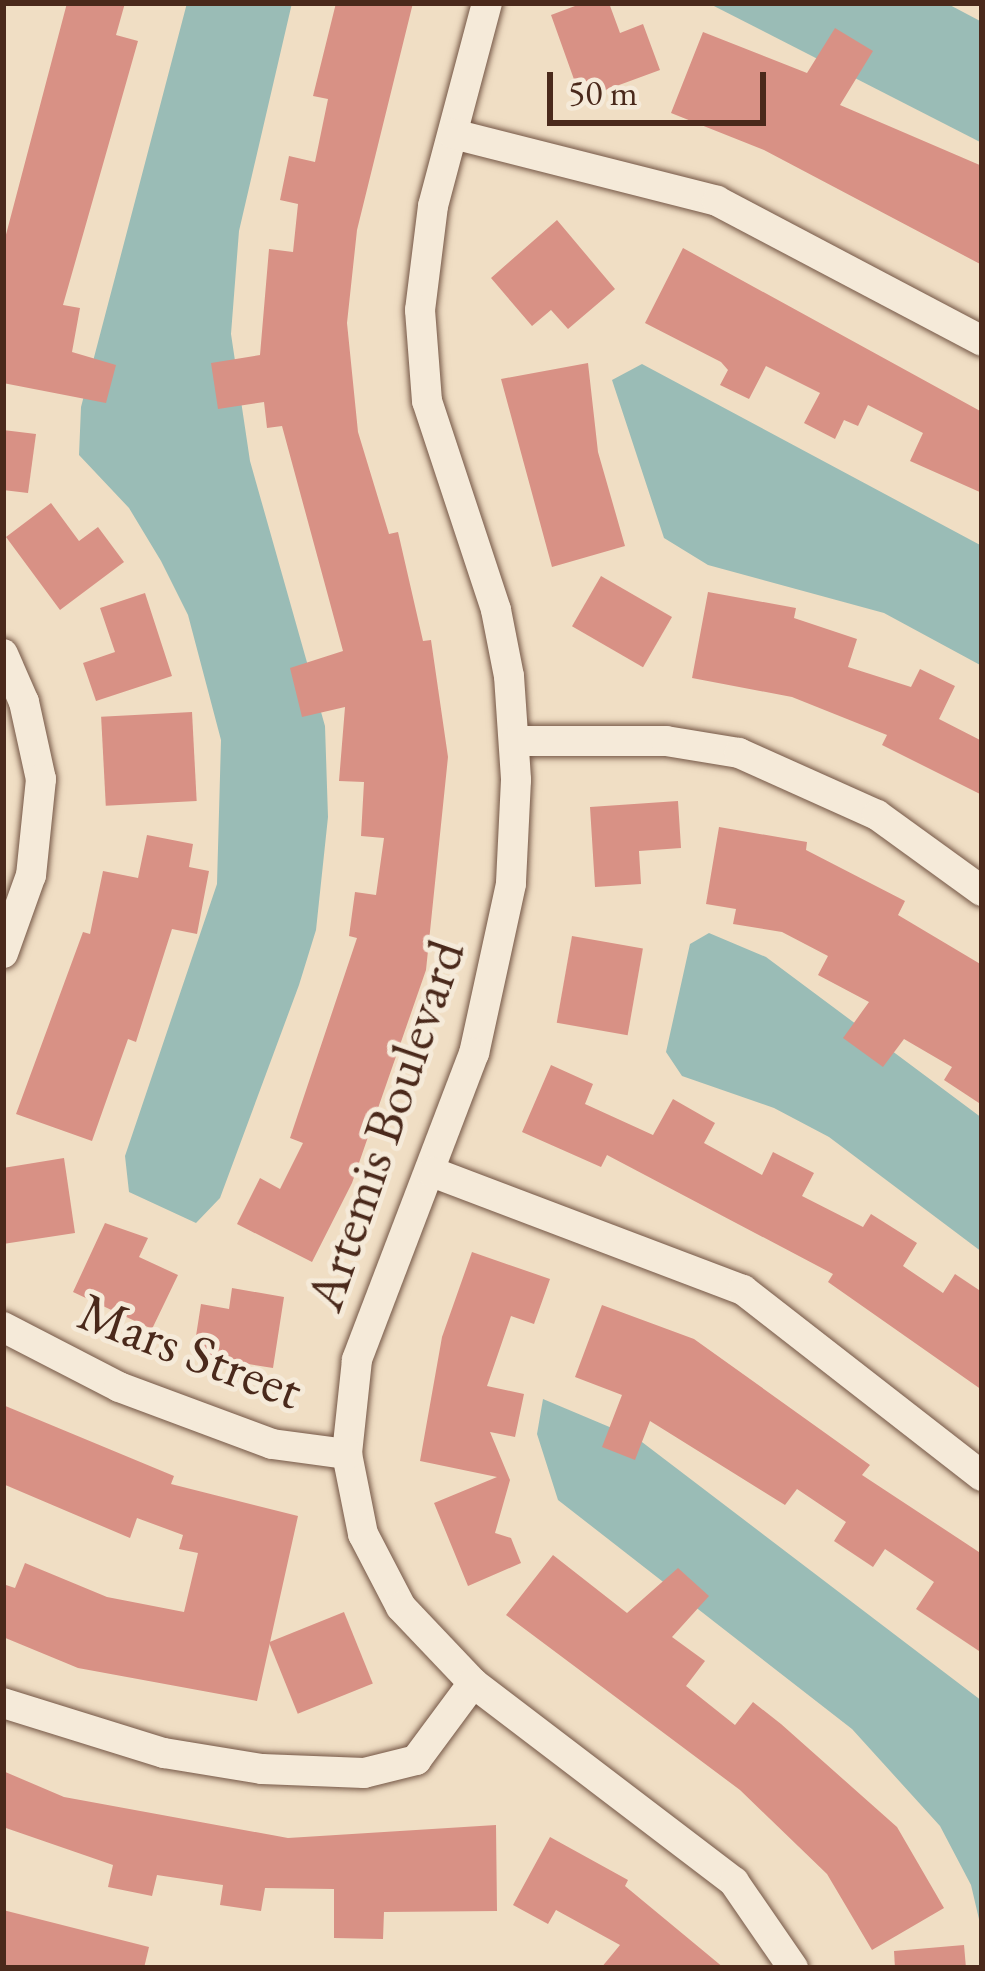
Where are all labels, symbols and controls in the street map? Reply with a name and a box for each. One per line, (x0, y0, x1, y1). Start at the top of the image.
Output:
scale bar (553, 48, 772, 122)
text: 50 m (568, 69, 638, 116)
street label: Artemis Boulevard (290, 931, 478, 1319)
street label: Mars Street (70, 1278, 312, 1422)

